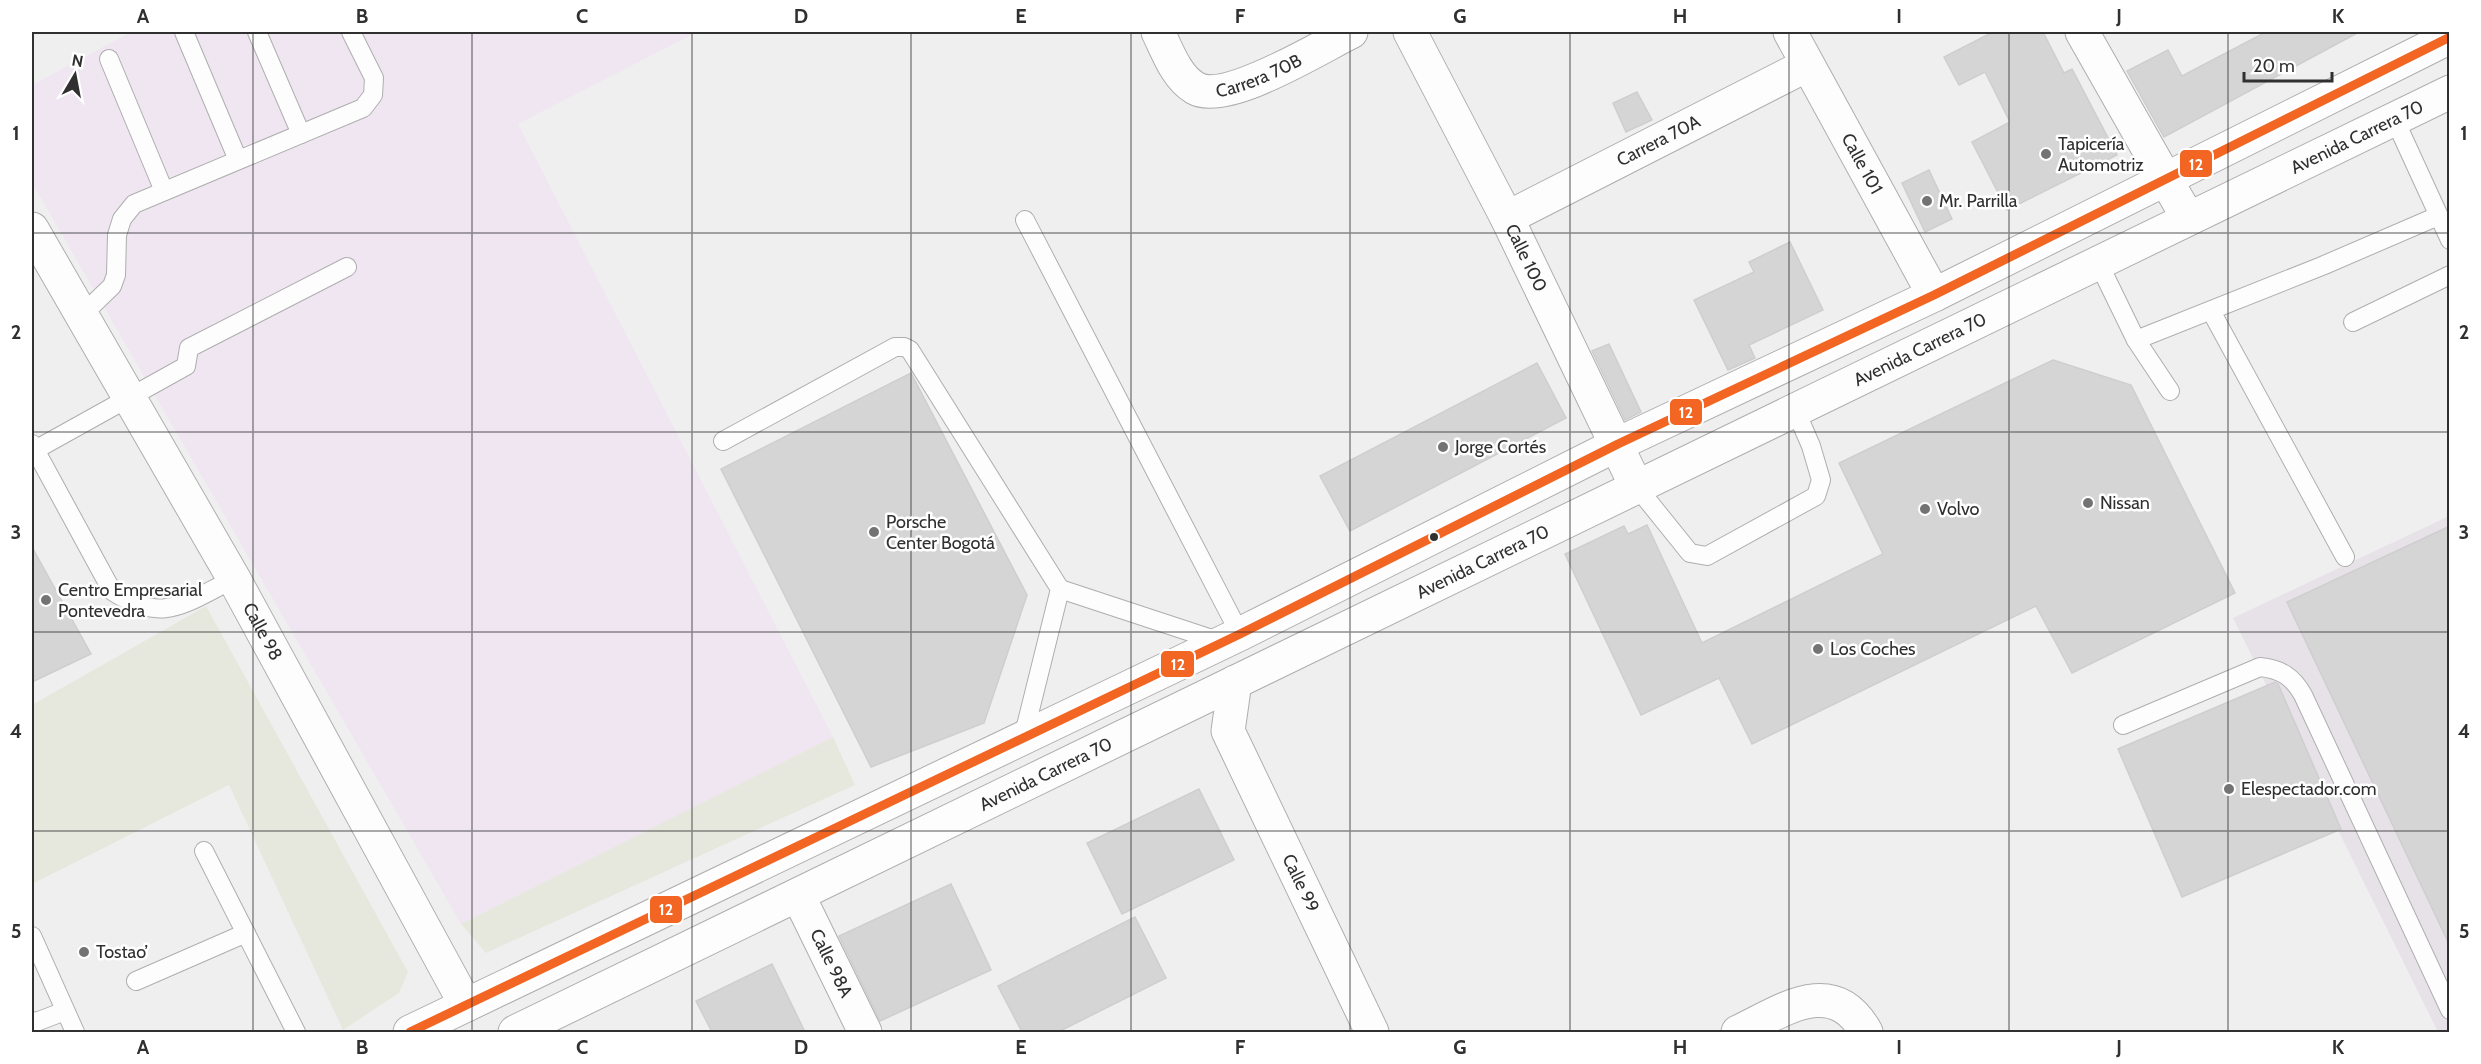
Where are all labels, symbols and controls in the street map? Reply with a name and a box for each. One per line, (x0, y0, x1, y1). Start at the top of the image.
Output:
text: A (137, 4, 150, 28)
text: B (356, 4, 368, 28)
text: C (576, 4, 588, 28)
text: D (794, 4, 808, 28)
text: E (1015, 4, 1027, 28)
text: F (1235, 4, 1246, 28)
text: G (1453, 4, 1467, 28)
text: H (1673, 4, 1687, 28)
text: I (1896, 4, 1902, 28)
text: J (2115, 4, 2122, 28)
text: K (2332, 4, 2345, 28)
north arrow (45, 45, 105, 105)
scale bar (2244, 45, 2332, 83)
street label: Carrera 70B (1214, 49, 1306, 102)
text: N (70, 50, 85, 71)
text: 20 m (2253, 55, 2295, 77)
street label: Avenida Carrera 70 (2287, 96, 2427, 179)
street label: Carrera 70A (1613, 110, 1704, 171)
text: 1 (12, 121, 20, 145)
text: 1 (2460, 121, 2468, 145)
street label: Calle 101 (1837, 129, 1887, 198)
place label: Tapicería Automotriz (2058, 133, 2144, 176)
marker: Tapicería Automotriz (2039, 147, 2053, 161)
line badge: 12 (2179, 149, 2213, 178)
text: 12 (2189, 155, 2203, 174)
place label: Mr. Parrilla (1939, 190, 2018, 212)
marker: Mr. Parrilla (1920, 194, 1934, 208)
street label: Calle 100 (1501, 220, 1552, 295)
street label: Avenida Carrera 70 (1850, 308, 1990, 391)
text: 2 (11, 320, 21, 344)
text: 2 (2459, 320, 2469, 344)
line badge: 12 (1669, 398, 1703, 426)
text: 12 (1679, 403, 1693, 422)
place label: Jorge Cortés (1454, 436, 1546, 458)
marker: Jorge Cortés (1436, 440, 1450, 454)
place label: Nissan (2100, 492, 2150, 514)
marker: Nissan (2081, 496, 2095, 510)
place label: Volvo (1937, 498, 1980, 520)
marker: Volvo (1918, 502, 1932, 516)
place label: Porsche Center Bogotá (886, 511, 995, 554)
text: 3 (11, 520, 21, 544)
street label: Avenida Carrera 70 (1413, 520, 1553, 603)
text: 3 (2459, 520, 2469, 544)
marker: Porsche Center Bogotá (867, 525, 881, 539)
unlabelled marker (1428, 531, 1440, 543)
place label: Centro Empresarial Pontevedra (58, 579, 203, 622)
marker: Centro Empresarial Pontevedra (39, 593, 53, 607)
street label: Calle 98 (238, 599, 287, 664)
place label: Los Coches (1830, 638, 1916, 660)
marker: Los Coches (1811, 642, 1825, 656)
line badge: 12 (1160, 650, 1195, 678)
text: 12 (1171, 655, 1185, 674)
text: 4 (10, 719, 22, 743)
text: 4 (2458, 719, 2470, 743)
street label: Avenida Carrera 70 (976, 733, 1116, 816)
place label: Elespectador.com (2241, 778, 2376, 800)
marker: Elespectador.com (2222, 782, 2236, 796)
street label: Calle 99 (1277, 850, 1324, 916)
line badge: 12 (649, 895, 683, 924)
text: 12 (659, 900, 673, 919)
text: 5 (11, 919, 21, 943)
text: 5 (2459, 919, 2469, 943)
street label: Calle 98A (805, 925, 857, 1001)
place label: Tostao’ (96, 941, 148, 963)
marker: Tostao’ (77, 945, 91, 959)
text: A (137, 1035, 150, 1059)
text: B (356, 1035, 368, 1059)
text: C (576, 1035, 588, 1059)
text: D (794, 1035, 808, 1059)
text: E (1015, 1035, 1027, 1059)
text: F (1235, 1035, 1246, 1059)
text: G (1453, 1035, 1467, 1059)
text: H (1673, 1035, 1687, 1059)
text: I (1896, 1035, 1902, 1059)
text: J (2115, 1035, 2122, 1059)
text: K (2332, 1035, 2345, 1059)

